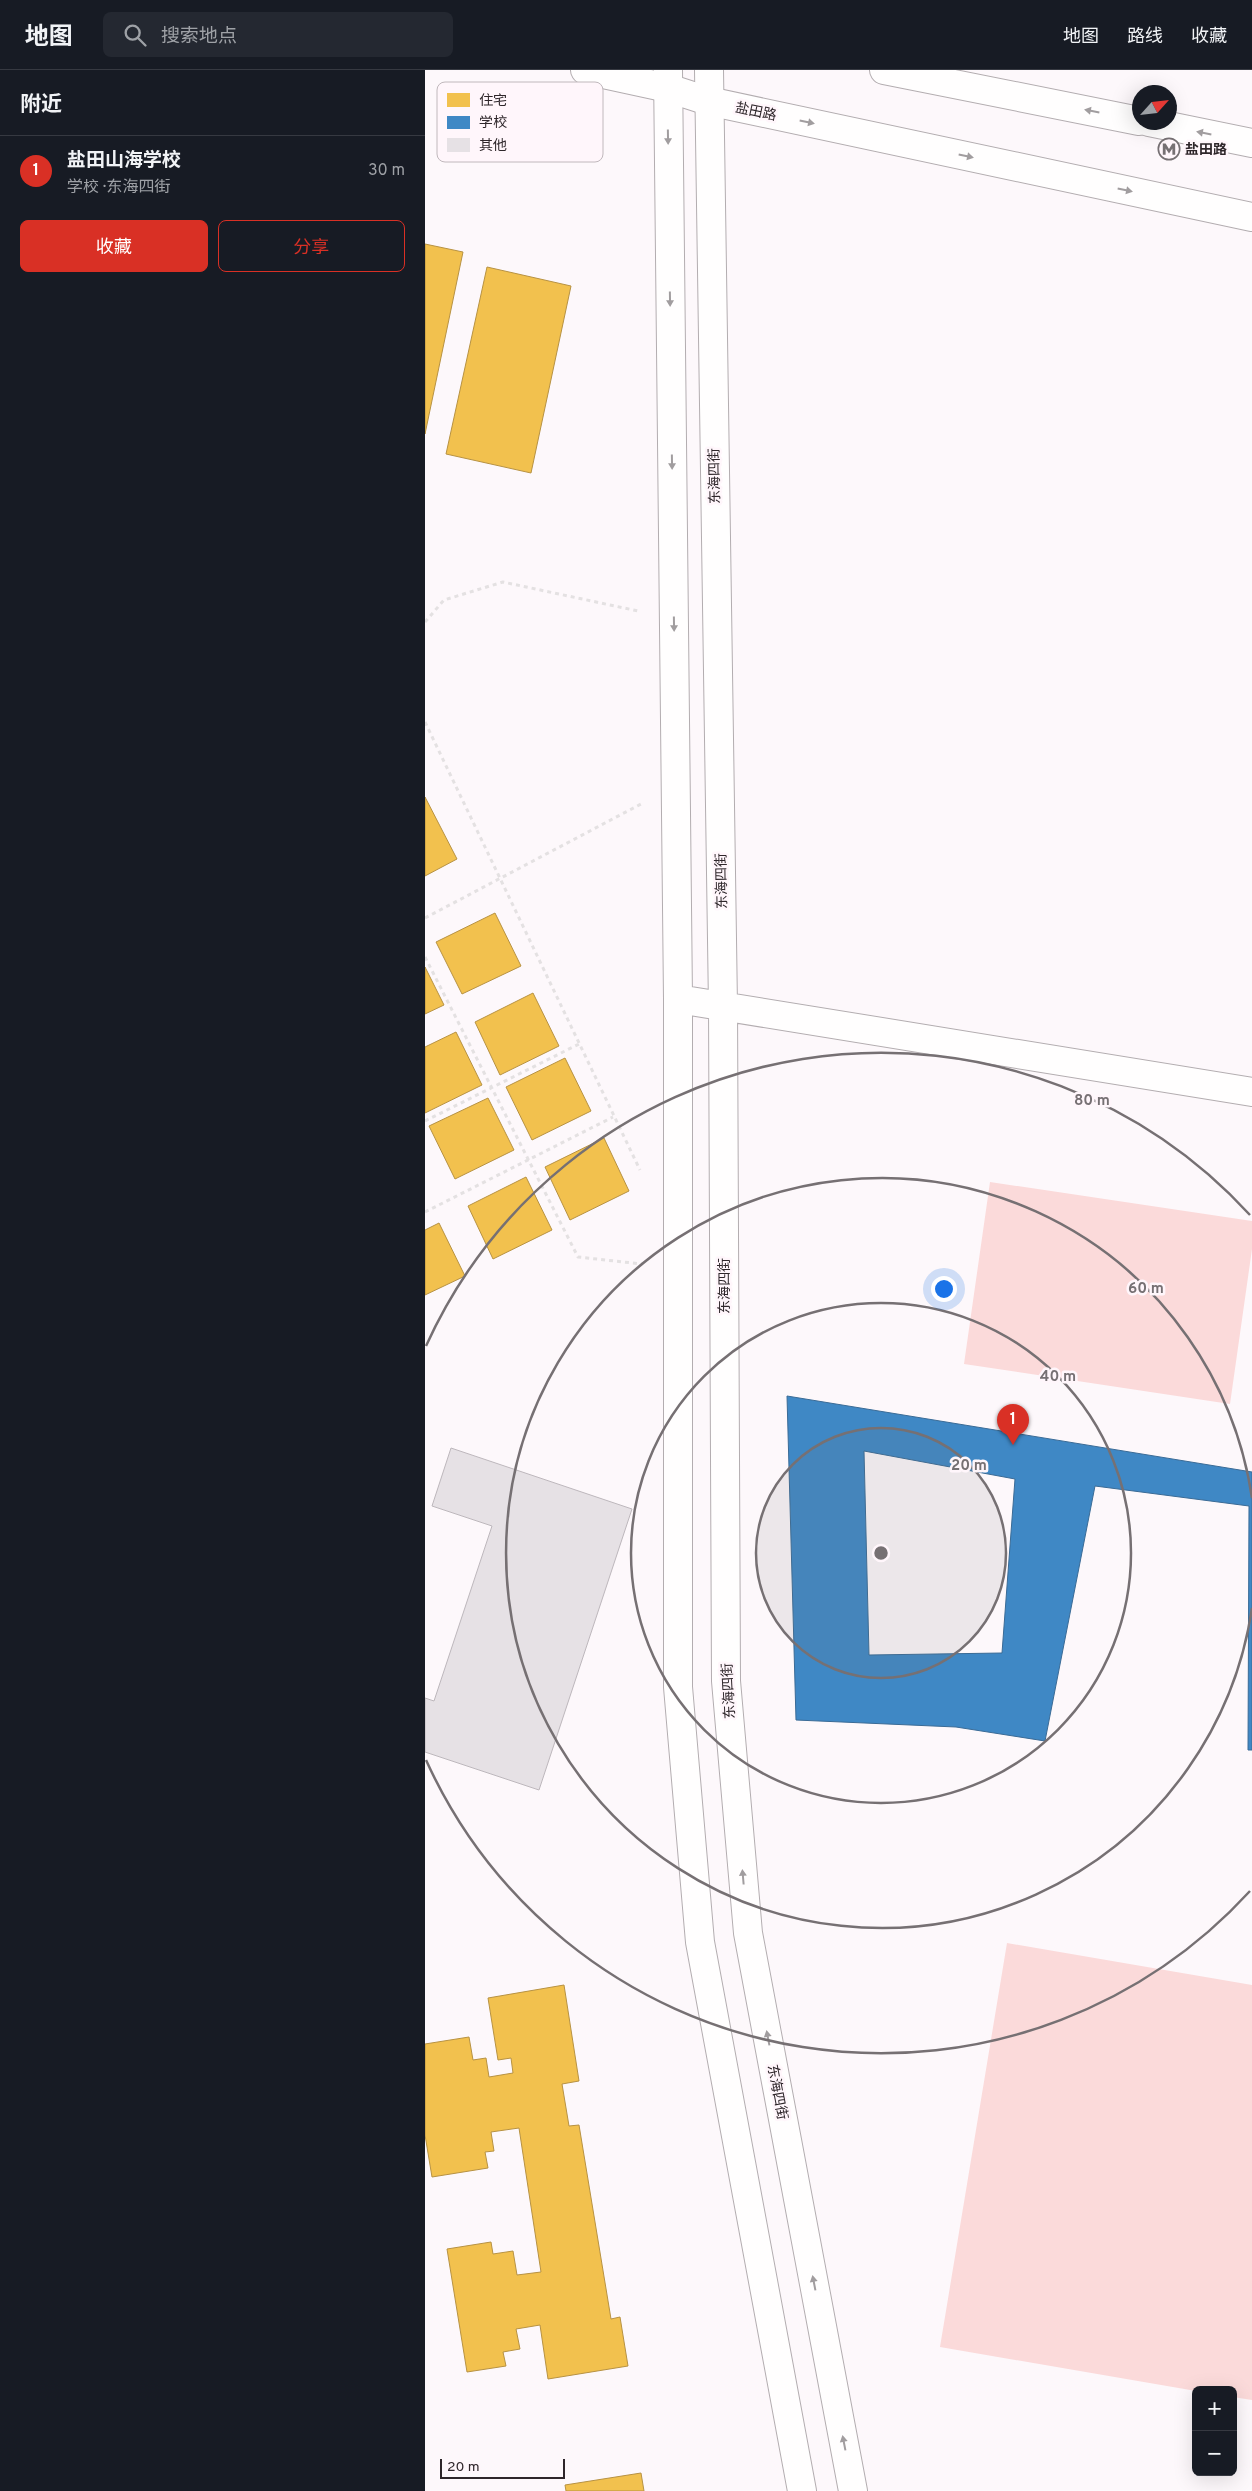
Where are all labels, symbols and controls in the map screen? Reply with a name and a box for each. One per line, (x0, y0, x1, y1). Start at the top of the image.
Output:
search box (103, 12, 453, 57)
icon: search (121, 21, 149, 49)
text: 地图 (25, 23, 73, 53)
text: 搜索地点 (161, 25, 237, 49)
text: 地图 (1063, 26, 1099, 49)
text: 路线 (1127, 26, 1163, 49)
text: 收藏 (1191, 26, 1227, 49)
legend (437, 82, 603, 162)
north arrow (1132, 85, 1177, 130)
text: 附近 (20, 92, 62, 119)
text: 住宅 (479, 93, 507, 110)
street label: 盐田路 (733, 99, 778, 125)
one-way arrow (1084, 107, 1099, 115)
text: 学校 (479, 114, 507, 132)
one-way arrow (800, 118, 815, 126)
one-way arrow (664, 129, 672, 145)
one-way arrow (1196, 129, 1212, 137)
metro station icon: 盐田路 (1157, 137, 1181, 161)
text: 其他 (479, 138, 507, 155)
place label: 盐田路 (1185, 141, 1227, 159)
text: 盐田山海学校 (67, 149, 181, 173)
one-way arrow (959, 152, 975, 160)
text: 1 (33, 161, 39, 181)
text: 30 m (368, 161, 405, 181)
text: 学校 · 东海四街 (67, 178, 171, 198)
one-way arrow (1117, 186, 1133, 194)
button: 收藏 (20, 220, 208, 272)
button: 分享 (218, 220, 405, 272)
one-way arrow (666, 292, 674, 308)
street label: 东海四街 (707, 448, 724, 504)
one-way arrow (668, 454, 676, 470)
one-way arrow (670, 617, 678, 633)
street label: 东海四街 (714, 853, 731, 909)
text: 80 m (1074, 1092, 1110, 1111)
street label: 东海四街 (717, 1258, 734, 1314)
your location (931, 1276, 957, 1302)
text: 60 m (1128, 1280, 1164, 1299)
text: 40 m (1040, 1368, 1076, 1387)
pin: 1 (997, 1404, 1029, 1445)
text: 20 m (951, 1457, 987, 1476)
centre of rings (872, 1544, 890, 1562)
street label: 东海四街 (720, 1663, 739, 1719)
one-way arrow (739, 1869, 747, 1885)
one-way arrow (764, 2030, 772, 2045)
street label: 东海四街 (763, 2063, 790, 2121)
one-way arrow (810, 2276, 818, 2291)
map controls (1192, 2386, 1237, 2476)
button: + (1192, 2386, 1237, 2431)
button: − (1192, 2431, 1237, 2476)
one-way arrow (839, 2435, 847, 2451)
scale bar (440, 2456, 565, 2479)
text: 20 m (447, 2459, 480, 2476)

